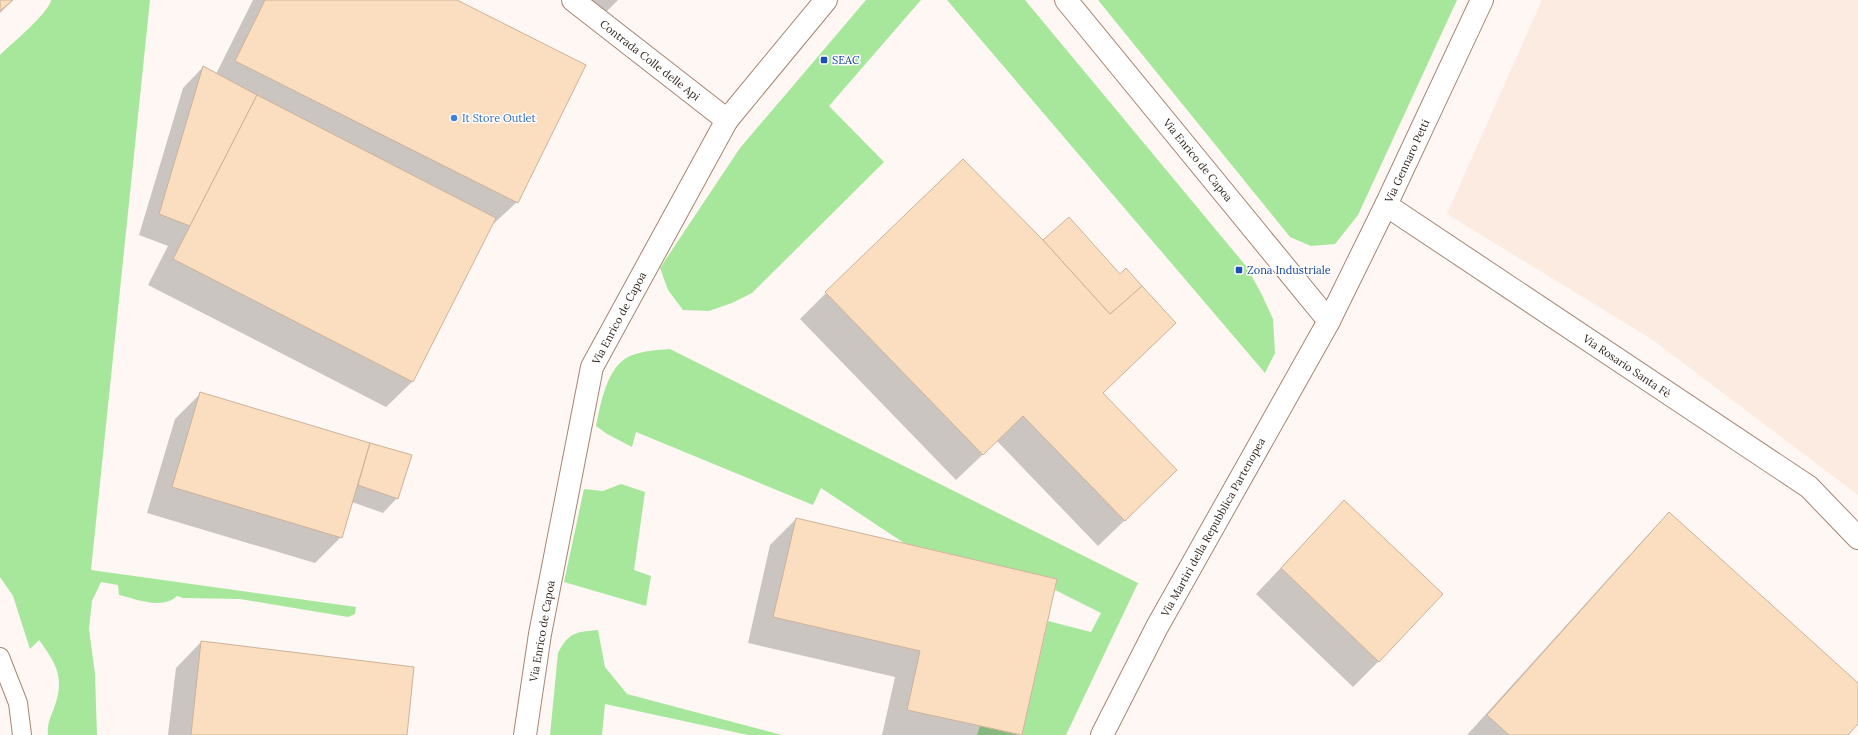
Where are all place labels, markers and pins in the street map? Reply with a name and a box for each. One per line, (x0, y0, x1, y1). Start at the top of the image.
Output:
place label: SEAC (832, 53, 860, 67)
marker: SEAC (819, 55, 829, 65)
place label: It Store Outlet (462, 111, 537, 125)
marker: It Store Outlet (449, 113, 459, 123)
place label: Zona Industriale (1247, 263, 1331, 277)
marker: Zona Industriale (1234, 265, 1244, 275)

